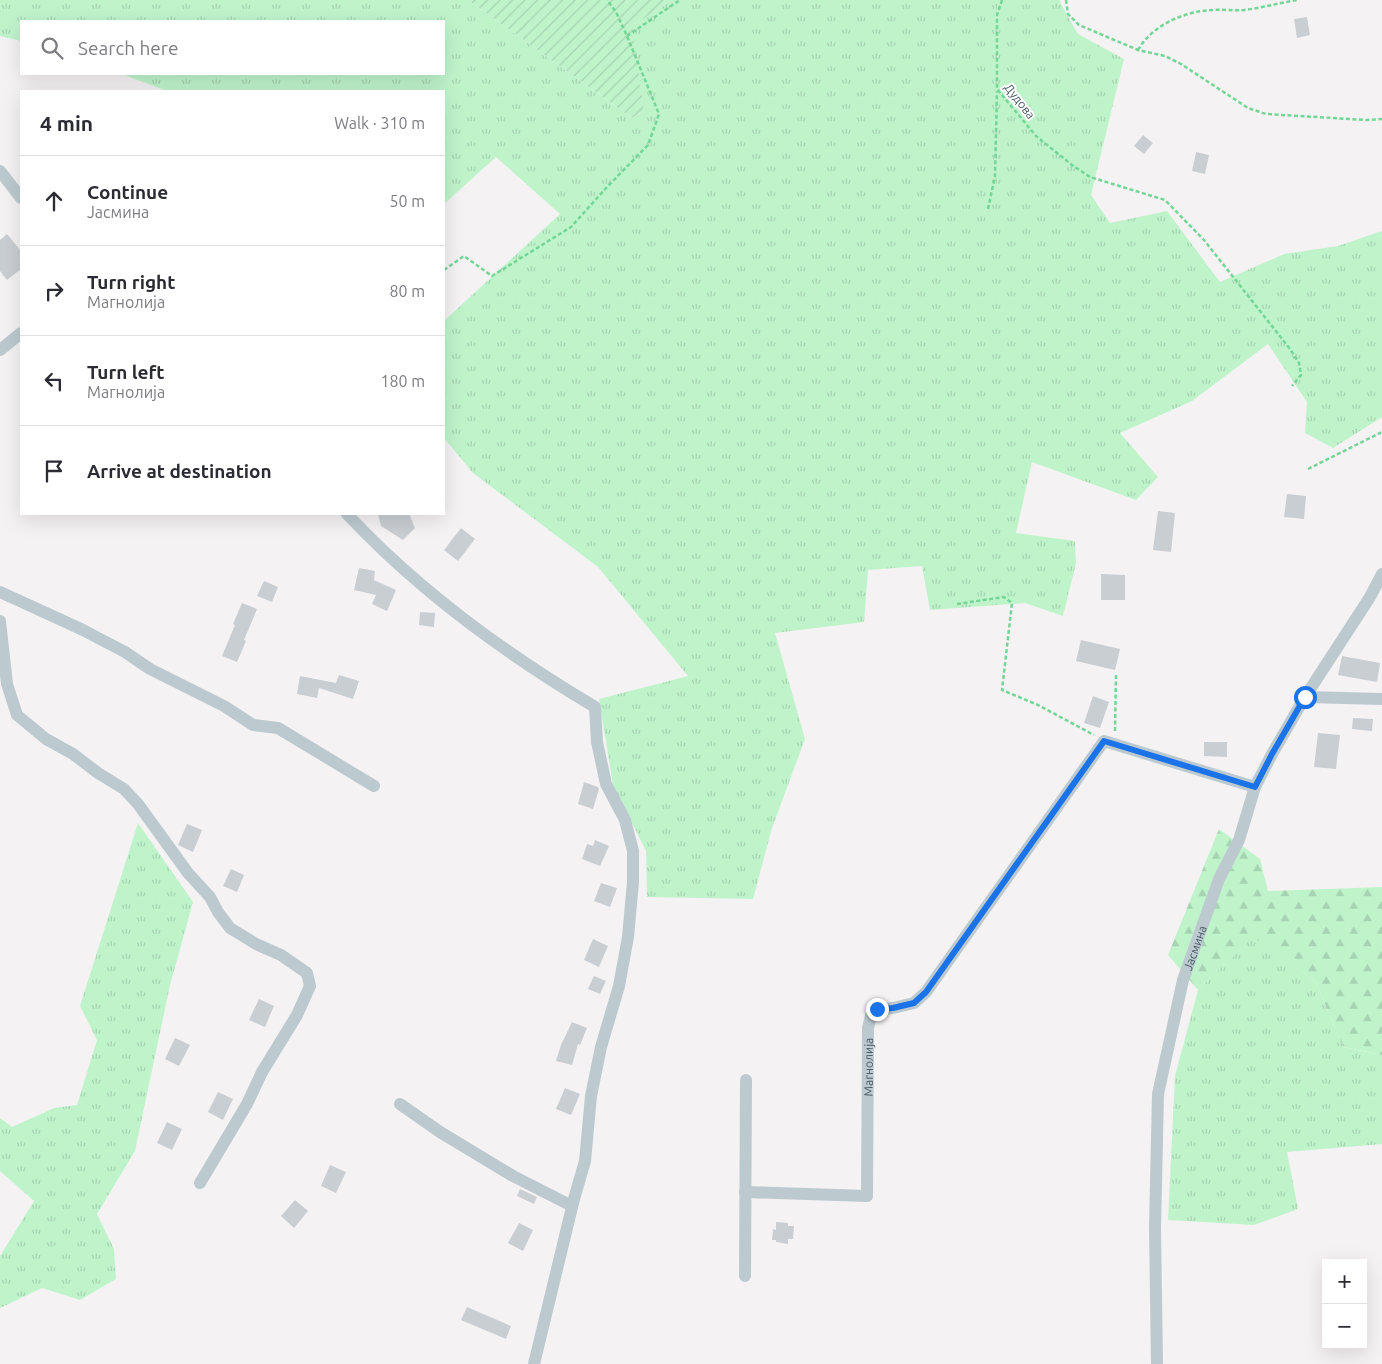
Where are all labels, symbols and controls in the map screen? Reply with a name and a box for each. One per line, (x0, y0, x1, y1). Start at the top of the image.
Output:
search box (20, 20, 445, 75)
icon: search (38, 34, 66, 62)
text: Search here (78, 37, 178, 59)
street label: Дудова (1002, 81, 1038, 121)
text: 4 min (40, 111, 93, 135)
text: Walk · 310 m (334, 114, 425, 132)
text: Continue (87, 181, 168, 203)
icon: ahead (40, 187, 68, 215)
text: 50 m (389, 192, 425, 210)
text: Јасмина (87, 203, 149, 221)
text: Turn right (87, 271, 175, 293)
icon: right (40, 277, 68, 305)
text: 80 m (389, 282, 425, 300)
text: Магнолија (87, 293, 165, 311)
text: Turn left (87, 361, 165, 383)
icon: left (40, 367, 68, 395)
text: 180 m (380, 372, 425, 390)
text: Магнолија (87, 383, 165, 401)
icon: arrive (40, 457, 68, 485)
text: Arrive at destination (87, 460, 272, 482)
route start (1294, 686, 1317, 709)
street label: Јасмина (1181, 924, 1208, 972)
route end (866, 998, 889, 1021)
street label: Магнолија (861, 1038, 874, 1096)
map controls (1322, 1259, 1367, 1349)
button: + (1322, 1259, 1367, 1304)
button: − (1322, 1304, 1367, 1349)

